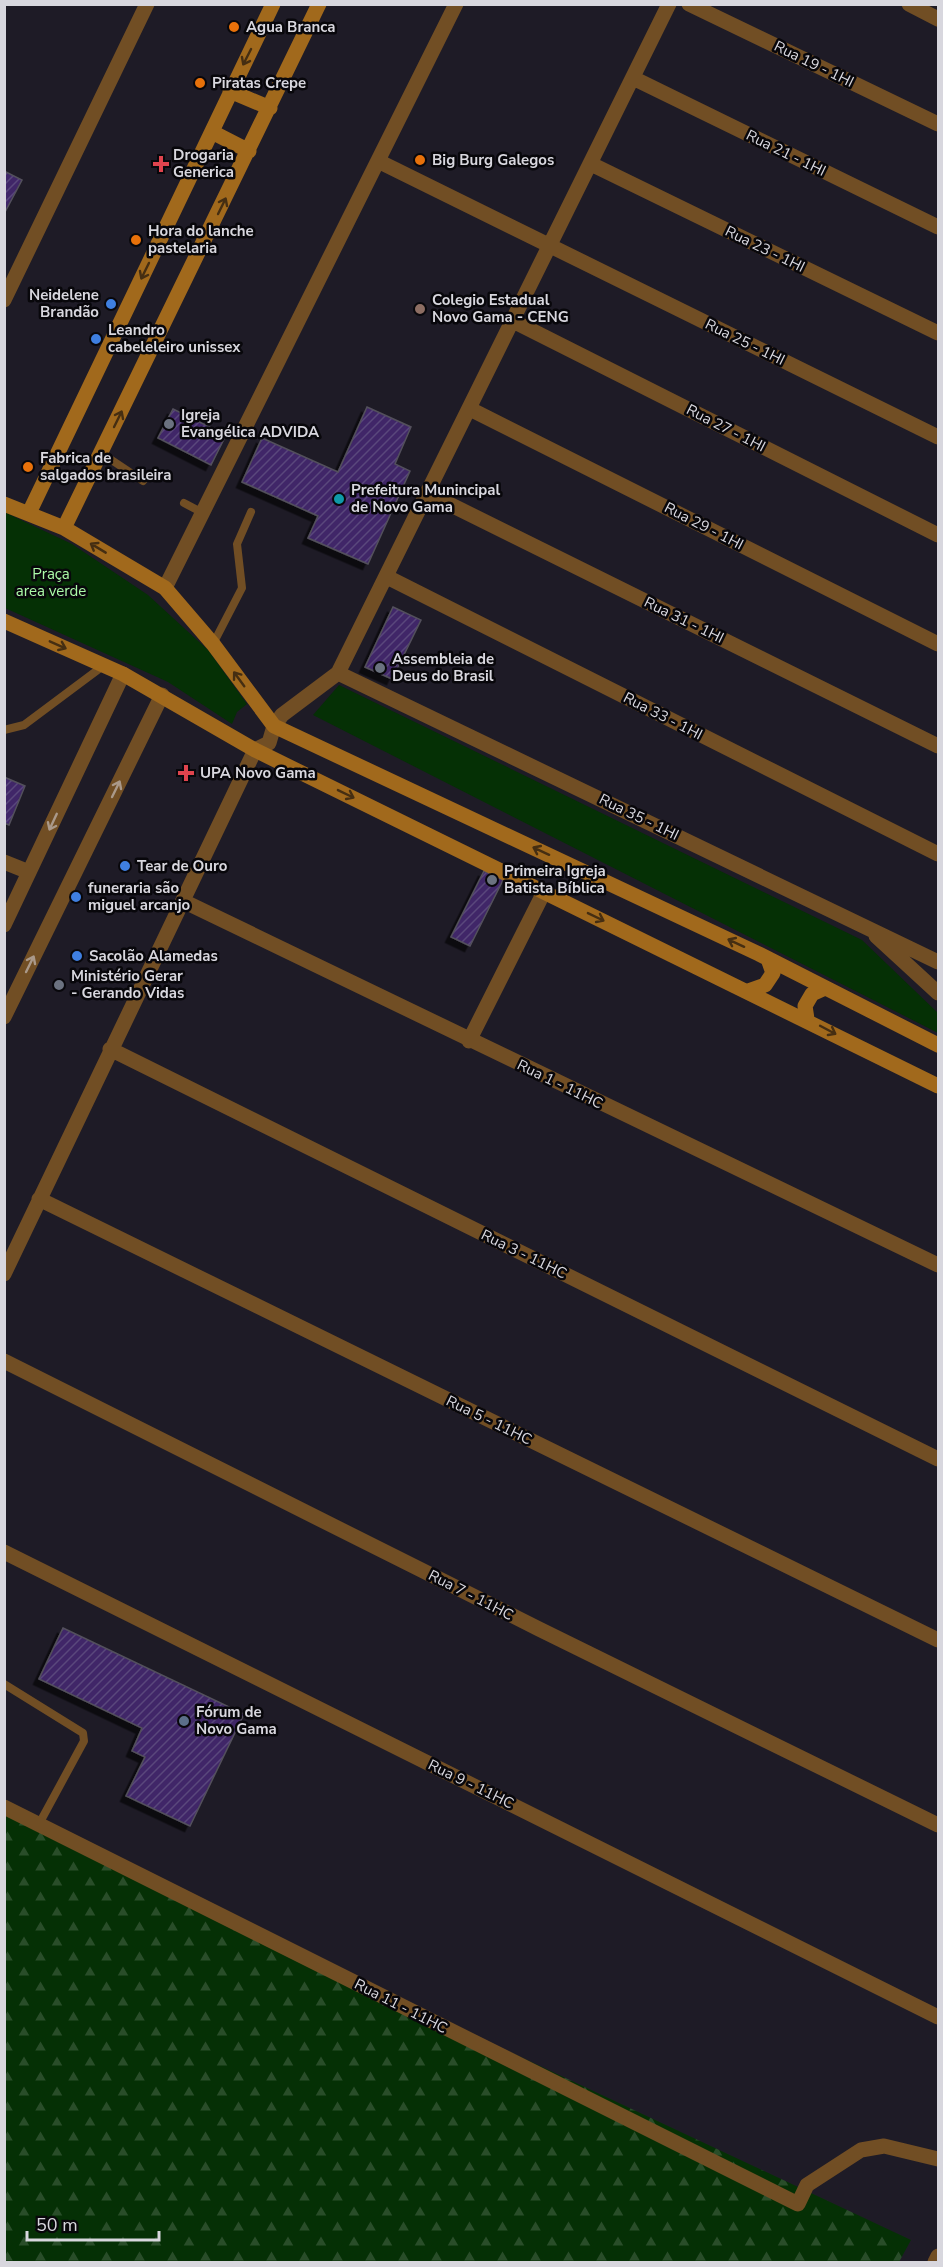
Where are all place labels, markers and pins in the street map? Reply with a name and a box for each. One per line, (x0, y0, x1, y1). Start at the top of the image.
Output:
place label: Agua Branca (246, 17, 335, 37)
marker: Agua Branca (227, 20, 241, 34)
place label: Piratas Crepe (212, 73, 306, 93)
marker: Piratas Crepe (193, 76, 207, 90)
place label: Drogaria Generica (173, 145, 234, 182)
place label: Big Burg Galegos (432, 150, 554, 170)
marker: Big Burg Galegos (413, 153, 427, 167)
marker: Drogaria Generica (154, 157, 168, 171)
place label: Hora do lanche pastelaria (148, 221, 254, 258)
marker: Hora do lanche pastelaria (129, 233, 143, 247)
place label: Neidelene Brandão (29, 285, 99, 322)
place label: Colegio Estadual Novo Gama - CENG (432, 290, 569, 327)
marker: Neidelene Brandão (104, 297, 118, 311)
marker: Colegio Estadual Novo Gama - CENG (413, 302, 427, 316)
place label: Leandro cabeleleiro unissex (108, 320, 241, 357)
marker: Leandro cabeleleiro unissex (89, 332, 103, 346)
place label: Igreja Evangélica ADVIDA (181, 405, 320, 442)
marker: Igreja Evangélica ADVIDA (162, 417, 176, 431)
place label: Fabrica de salgados brasileira (40, 448, 171, 485)
marker: Fabrica de salgados brasileira (21, 460, 35, 474)
place label: Prefeitura Munincipal de Novo Gama (351, 480, 500, 517)
marker: Prefeitura Munincipal de Novo Gama (332, 492, 346, 506)
place label: Assembleia de Deus do Brasil (392, 649, 494, 686)
marker: Assembleia de Deus do Brasil (373, 661, 387, 675)
place label: UPA Novo Gama (200, 763, 316, 783)
marker: UPA Novo Gama (177, 764, 195, 782)
place label: Tear de Ouro (137, 856, 228, 876)
marker: Tear de Ouro (118, 859, 132, 873)
place label: Primeira Igreja Batista Bíblica (504, 861, 606, 898)
marker: Primeira Igreja Batista Bíblica (485, 873, 499, 887)
place label: funeraria são miguel arcanjo (88, 878, 191, 915)
marker: funeraria são miguel arcanjo (69, 890, 83, 904)
place label: Sacolão Alamedas (89, 946, 218, 966)
marker: Sacolão Alamedas (70, 949, 84, 963)
place label: Ministério Gerar - Gerando Vidas (71, 966, 184, 1003)
marker: Ministério Gerar - Gerando Vidas (52, 978, 66, 992)
place label: Fórum de Novo Gama (196, 1702, 277, 1739)
marker: Fórum de Novo Gama (177, 1714, 191, 1728)

